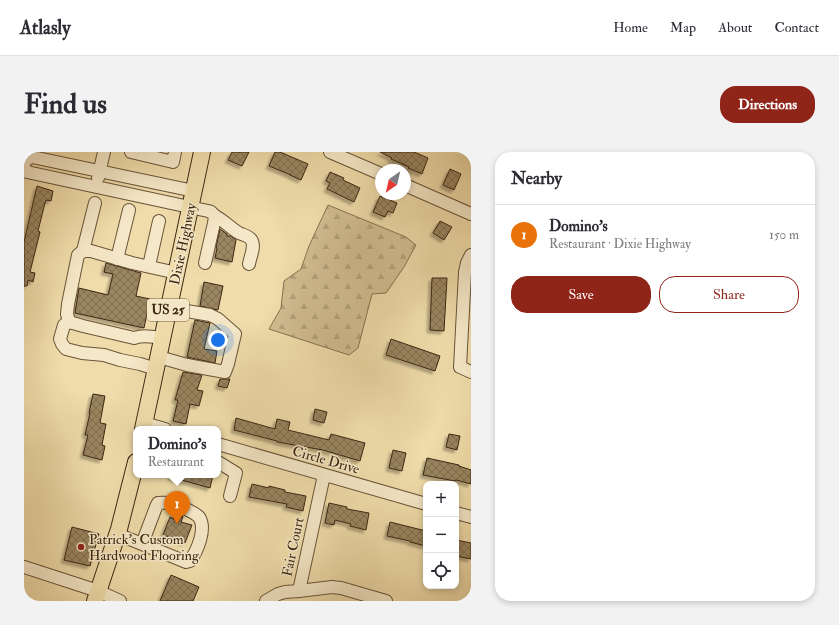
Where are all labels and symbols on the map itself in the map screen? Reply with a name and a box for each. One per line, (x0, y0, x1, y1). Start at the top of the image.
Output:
north arrow (375, 164, 411, 200)
street label: Dixie Highway (166, 201, 201, 287)
road number: US 25 (147, 299, 189, 321)
your location (208, 330, 228, 350)
street label: Circle Drive (290, 442, 362, 478)
pin: 1 (164, 491, 190, 524)
street label: Fair Court (278, 515, 308, 578)
place label: Patrick’s Custom Hardwood Flooring (89, 531, 200, 564)
marker: Patrick’s Custom Hardwood Flooring (76, 542, 86, 552)

